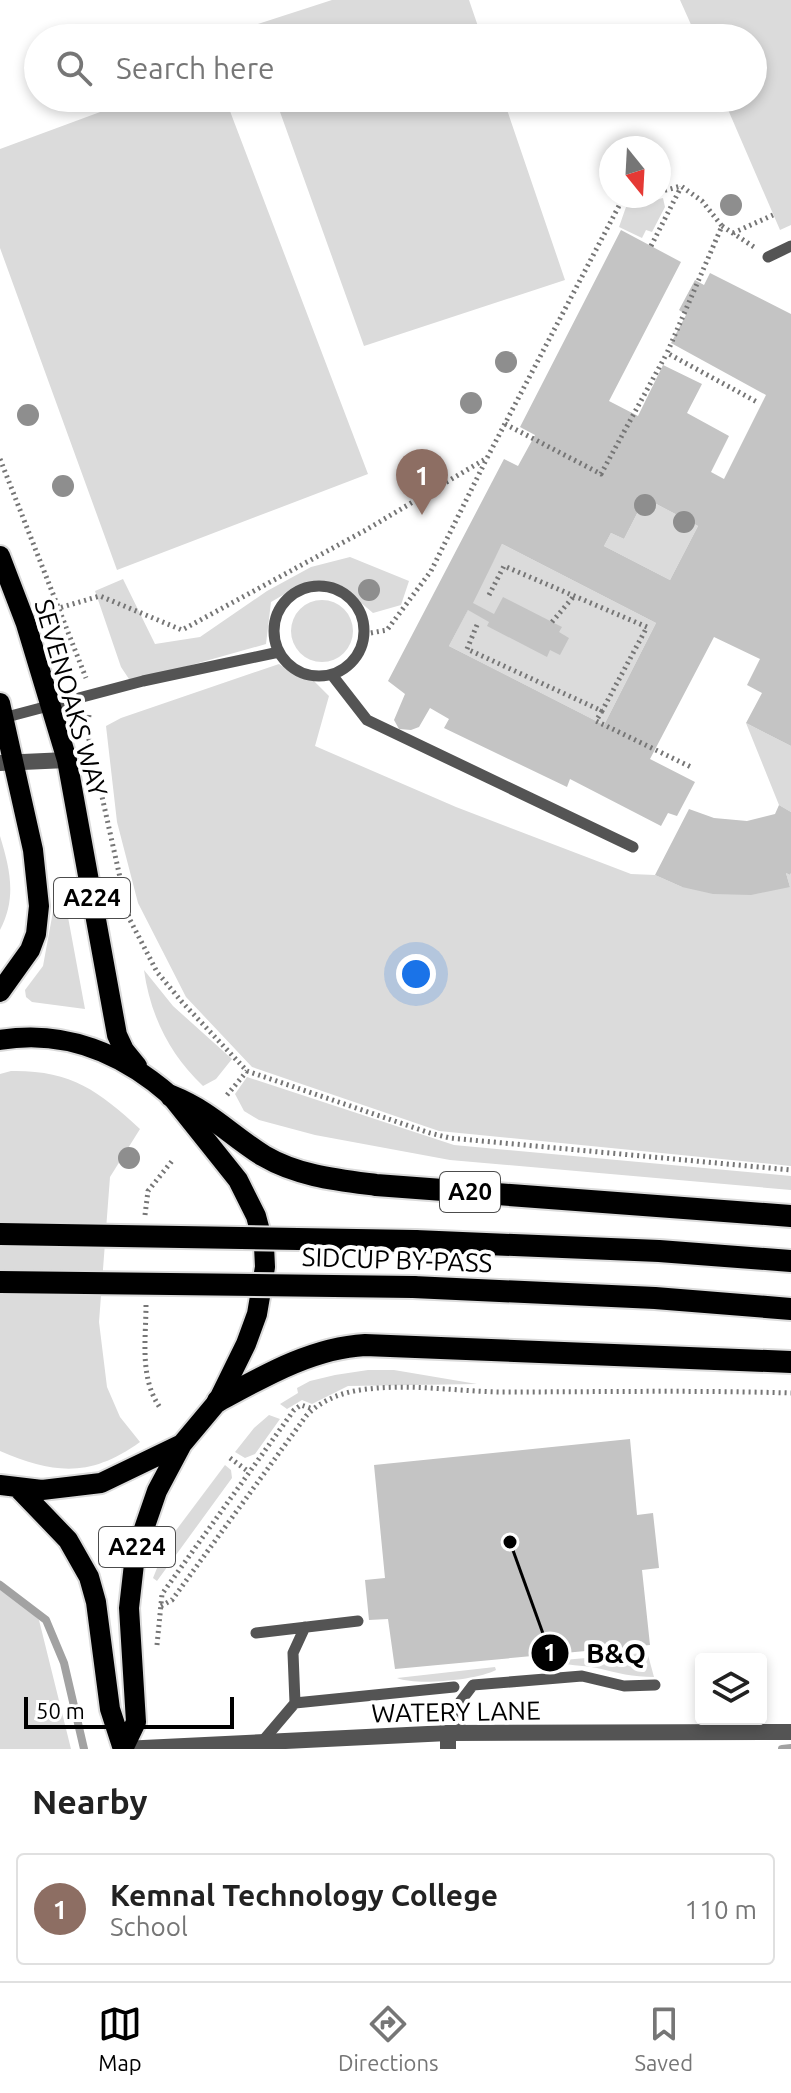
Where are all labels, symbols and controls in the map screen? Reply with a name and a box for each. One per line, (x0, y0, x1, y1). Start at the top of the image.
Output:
search box (24, 24, 767, 112)
icon: search (52, 46, 96, 90)
text: Search here (116, 51, 275, 85)
north arrow (599, 136, 671, 208)
pin: 1 (396, 449, 448, 515)
street label: SEVENOAKS WAY (29, 596, 114, 800)
road number: A224 (54, 878, 130, 918)
your location (396, 954, 436, 994)
road number: A20 (440, 1172, 500, 1212)
street label: SIDCUP BY-PASS (301, 1242, 493, 1277)
road number: A224 (99, 1527, 175, 1567)
callout: B&Q (530, 1627, 662, 1679)
text: B&Q (586, 1637, 646, 1668)
text: 1 (543, 1639, 557, 1666)
map controls (695, 1653, 767, 1725)
button: layers (695, 1653, 767, 1725)
scale bar (24, 1693, 234, 1729)
street label: WATERY LANE (371, 1696, 541, 1727)
text: 50 m (36, 1698, 85, 1723)
text: Nearby (32, 1782, 147, 1820)
text: Kemnal Technology College (110, 1878, 498, 1912)
text: 1 (53, 1895, 67, 1924)
text: 110 m (685, 1895, 757, 1924)
text: School (110, 1912, 188, 1941)
tab: Map (98, 2002, 142, 2075)
tab: Directions (338, 2002, 439, 2075)
tab: Saved (634, 2002, 693, 2075)

